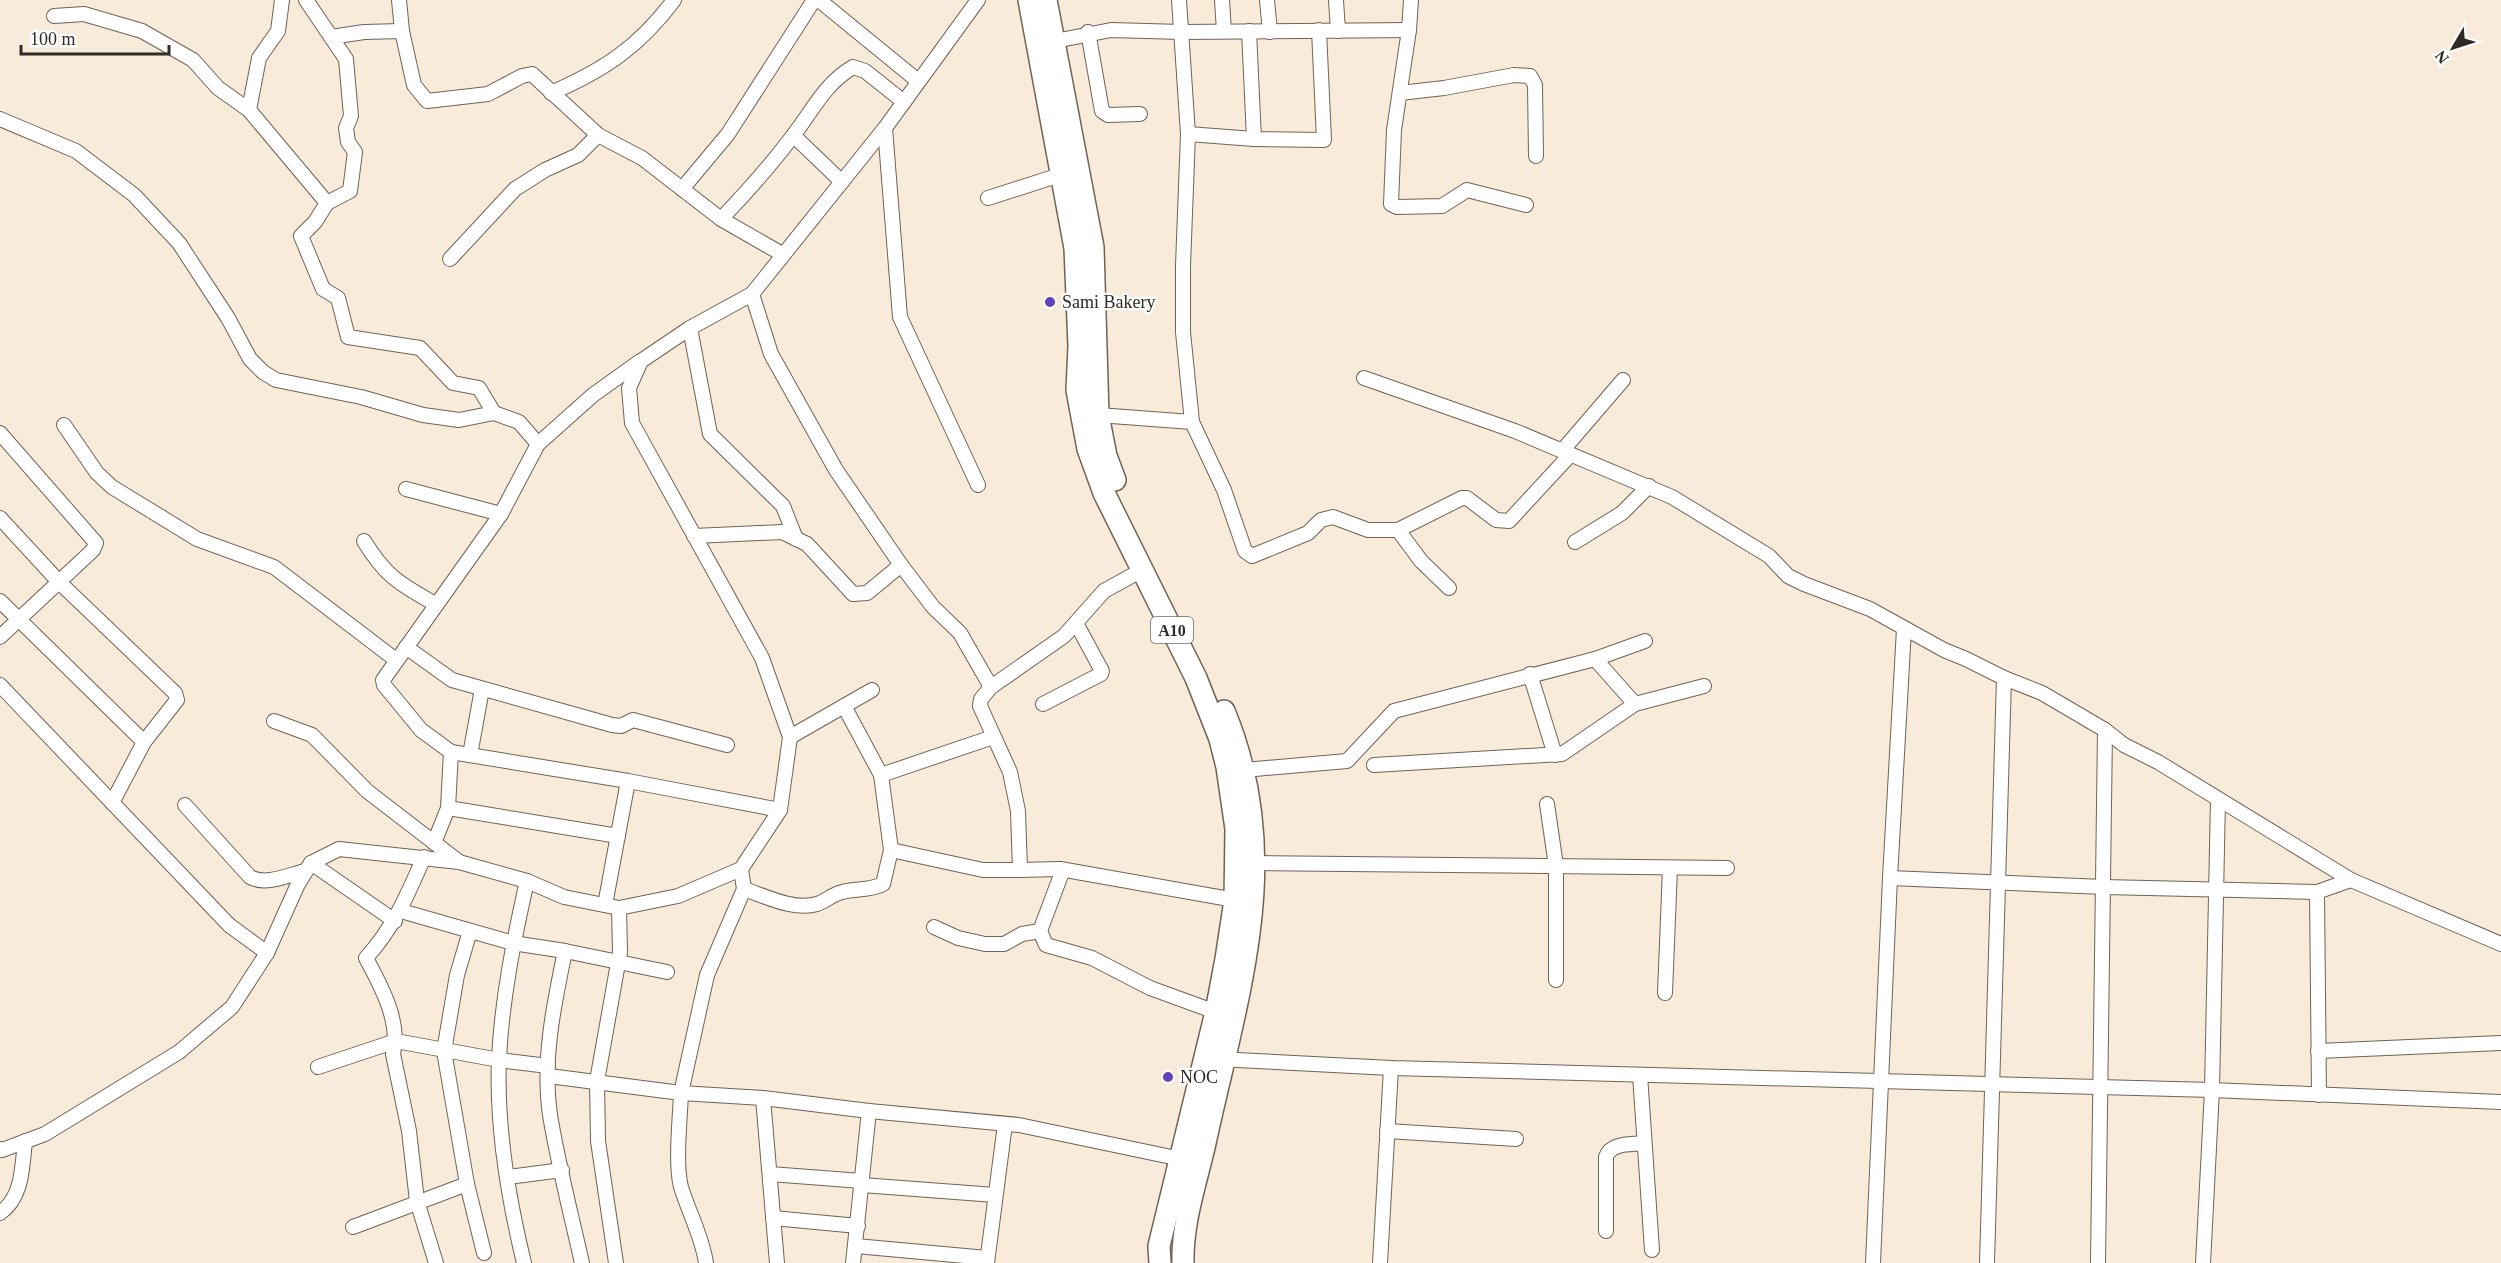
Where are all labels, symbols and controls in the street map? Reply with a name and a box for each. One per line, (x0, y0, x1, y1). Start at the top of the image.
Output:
scale bar (21, 18, 170, 56)
north arrow (2423, 18, 2483, 78)
text: 100 m (30, 29, 76, 49)
text: N (2431, 47, 2452, 67)
place label: Sami Bakery (1062, 292, 1155, 312)
marker: Sami Bakery (1043, 295, 1057, 309)
road number: A10 (1151, 617, 1193, 643)
place label: NOC (1180, 1067, 1218, 1087)
marker: NOC (1161, 1070, 1175, 1084)

